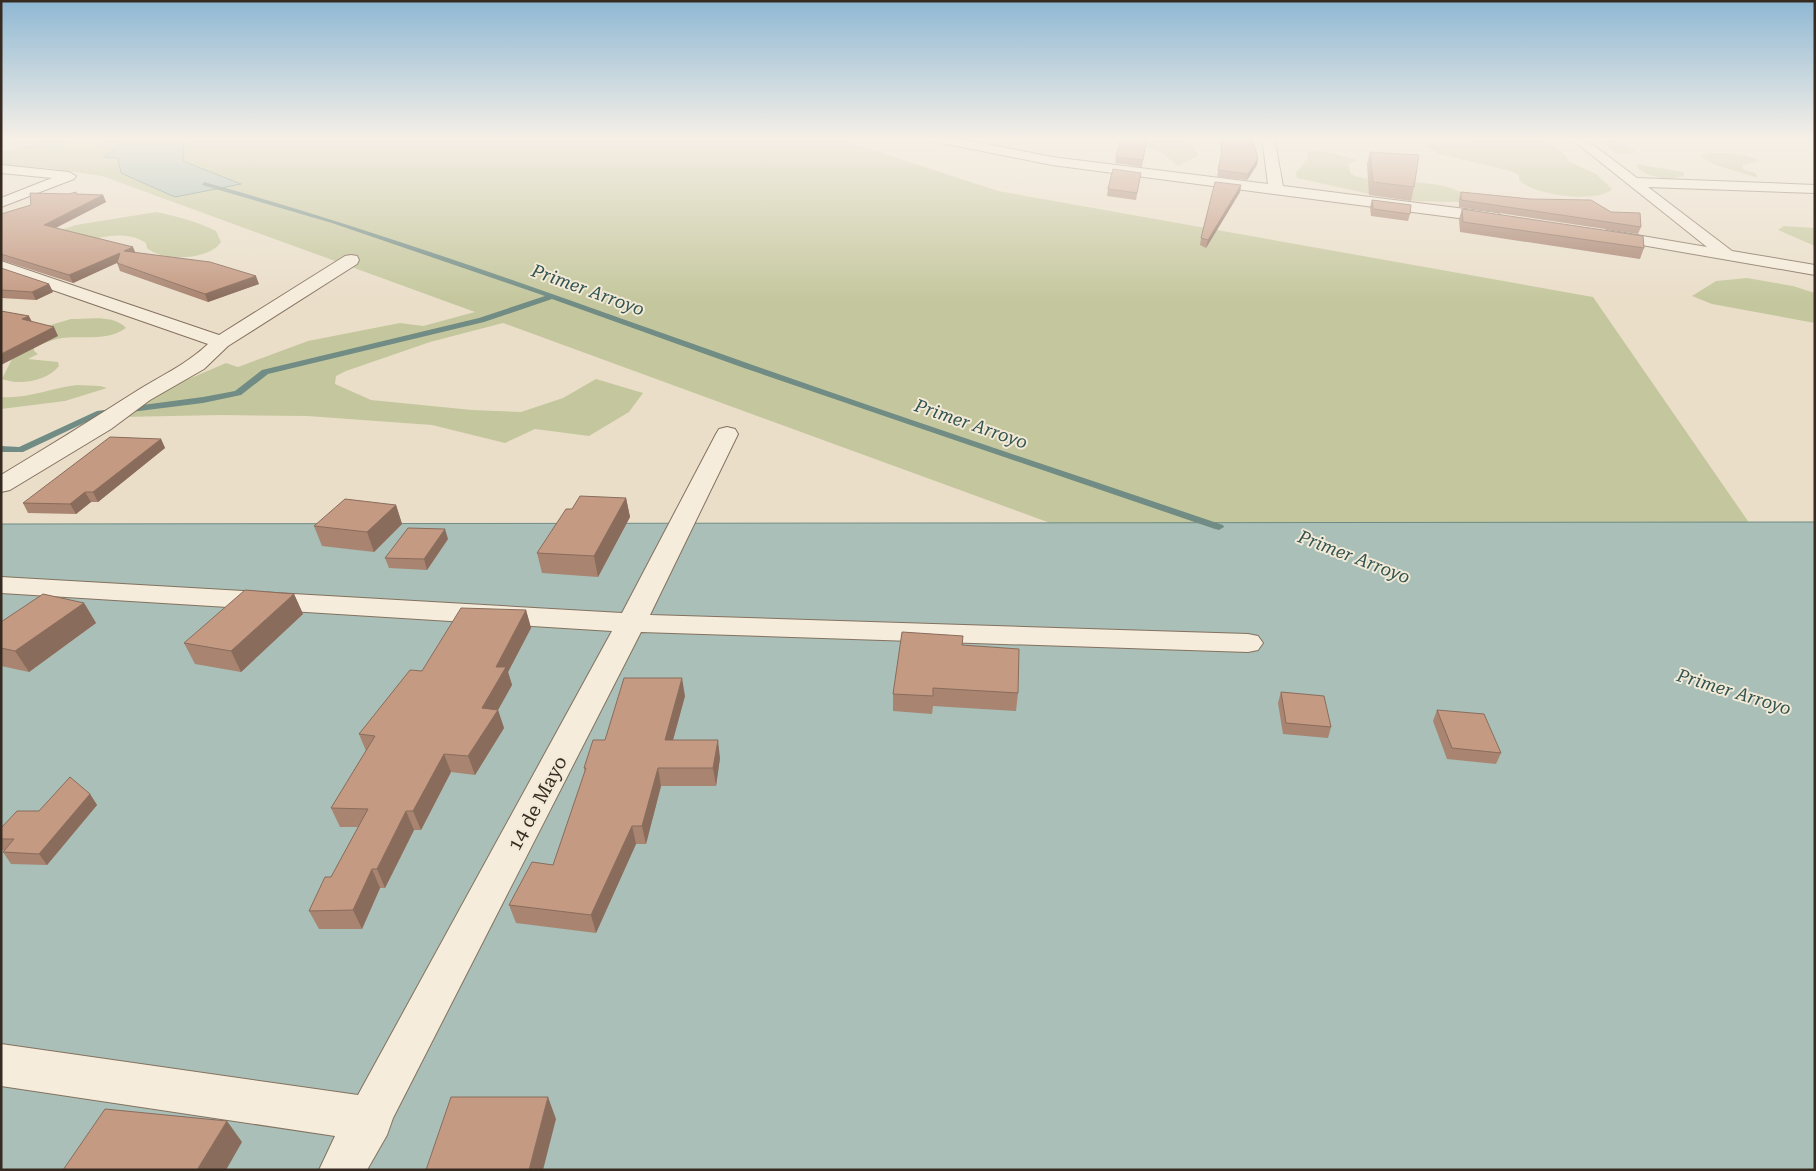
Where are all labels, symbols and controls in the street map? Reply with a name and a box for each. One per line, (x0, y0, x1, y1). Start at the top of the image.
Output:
water label: Primer Arroyo (528, 259, 647, 320)
water label: Primer Arroyo (911, 394, 1031, 453)
water label: Primer Arroyo (1294, 525, 1413, 588)
water label: Primer Arroyo (1674, 664, 1794, 719)
street label: 14 de Mayo (503, 752, 572, 854)

